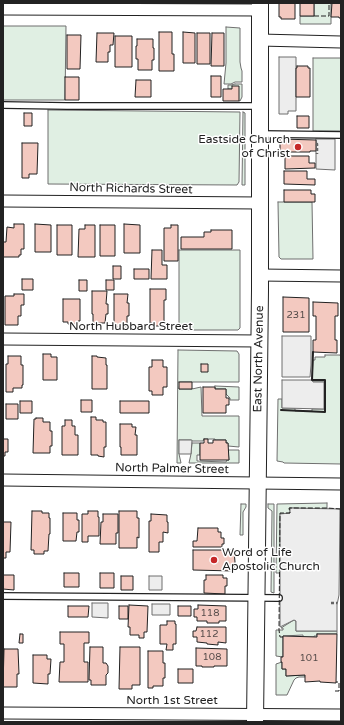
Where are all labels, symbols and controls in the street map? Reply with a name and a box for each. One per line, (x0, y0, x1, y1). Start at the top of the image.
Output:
place label: Eastside Church of Christ (198, 133, 290, 161)
marker: Eastside Church of Christ (293, 142, 303, 152)
street label: North Richards Street (69, 181, 193, 197)
street label: East North Avenue (251, 305, 267, 413)
house number: 231 (287, 309, 305, 321)
street label: North Hubbard Street (69, 320, 193, 334)
street label: North Palmer Street (115, 461, 229, 477)
place label: Word of Life Apostolic Church (222, 546, 320, 574)
marker: Word of Life Apostolic Church (209, 555, 219, 565)
house number: 118 (201, 607, 219, 619)
house number: 112 (200, 628, 218, 640)
house number: 108 (203, 651, 221, 663)
house number: 101 (300, 652, 318, 664)
street label: North 1st Street (126, 694, 218, 708)

